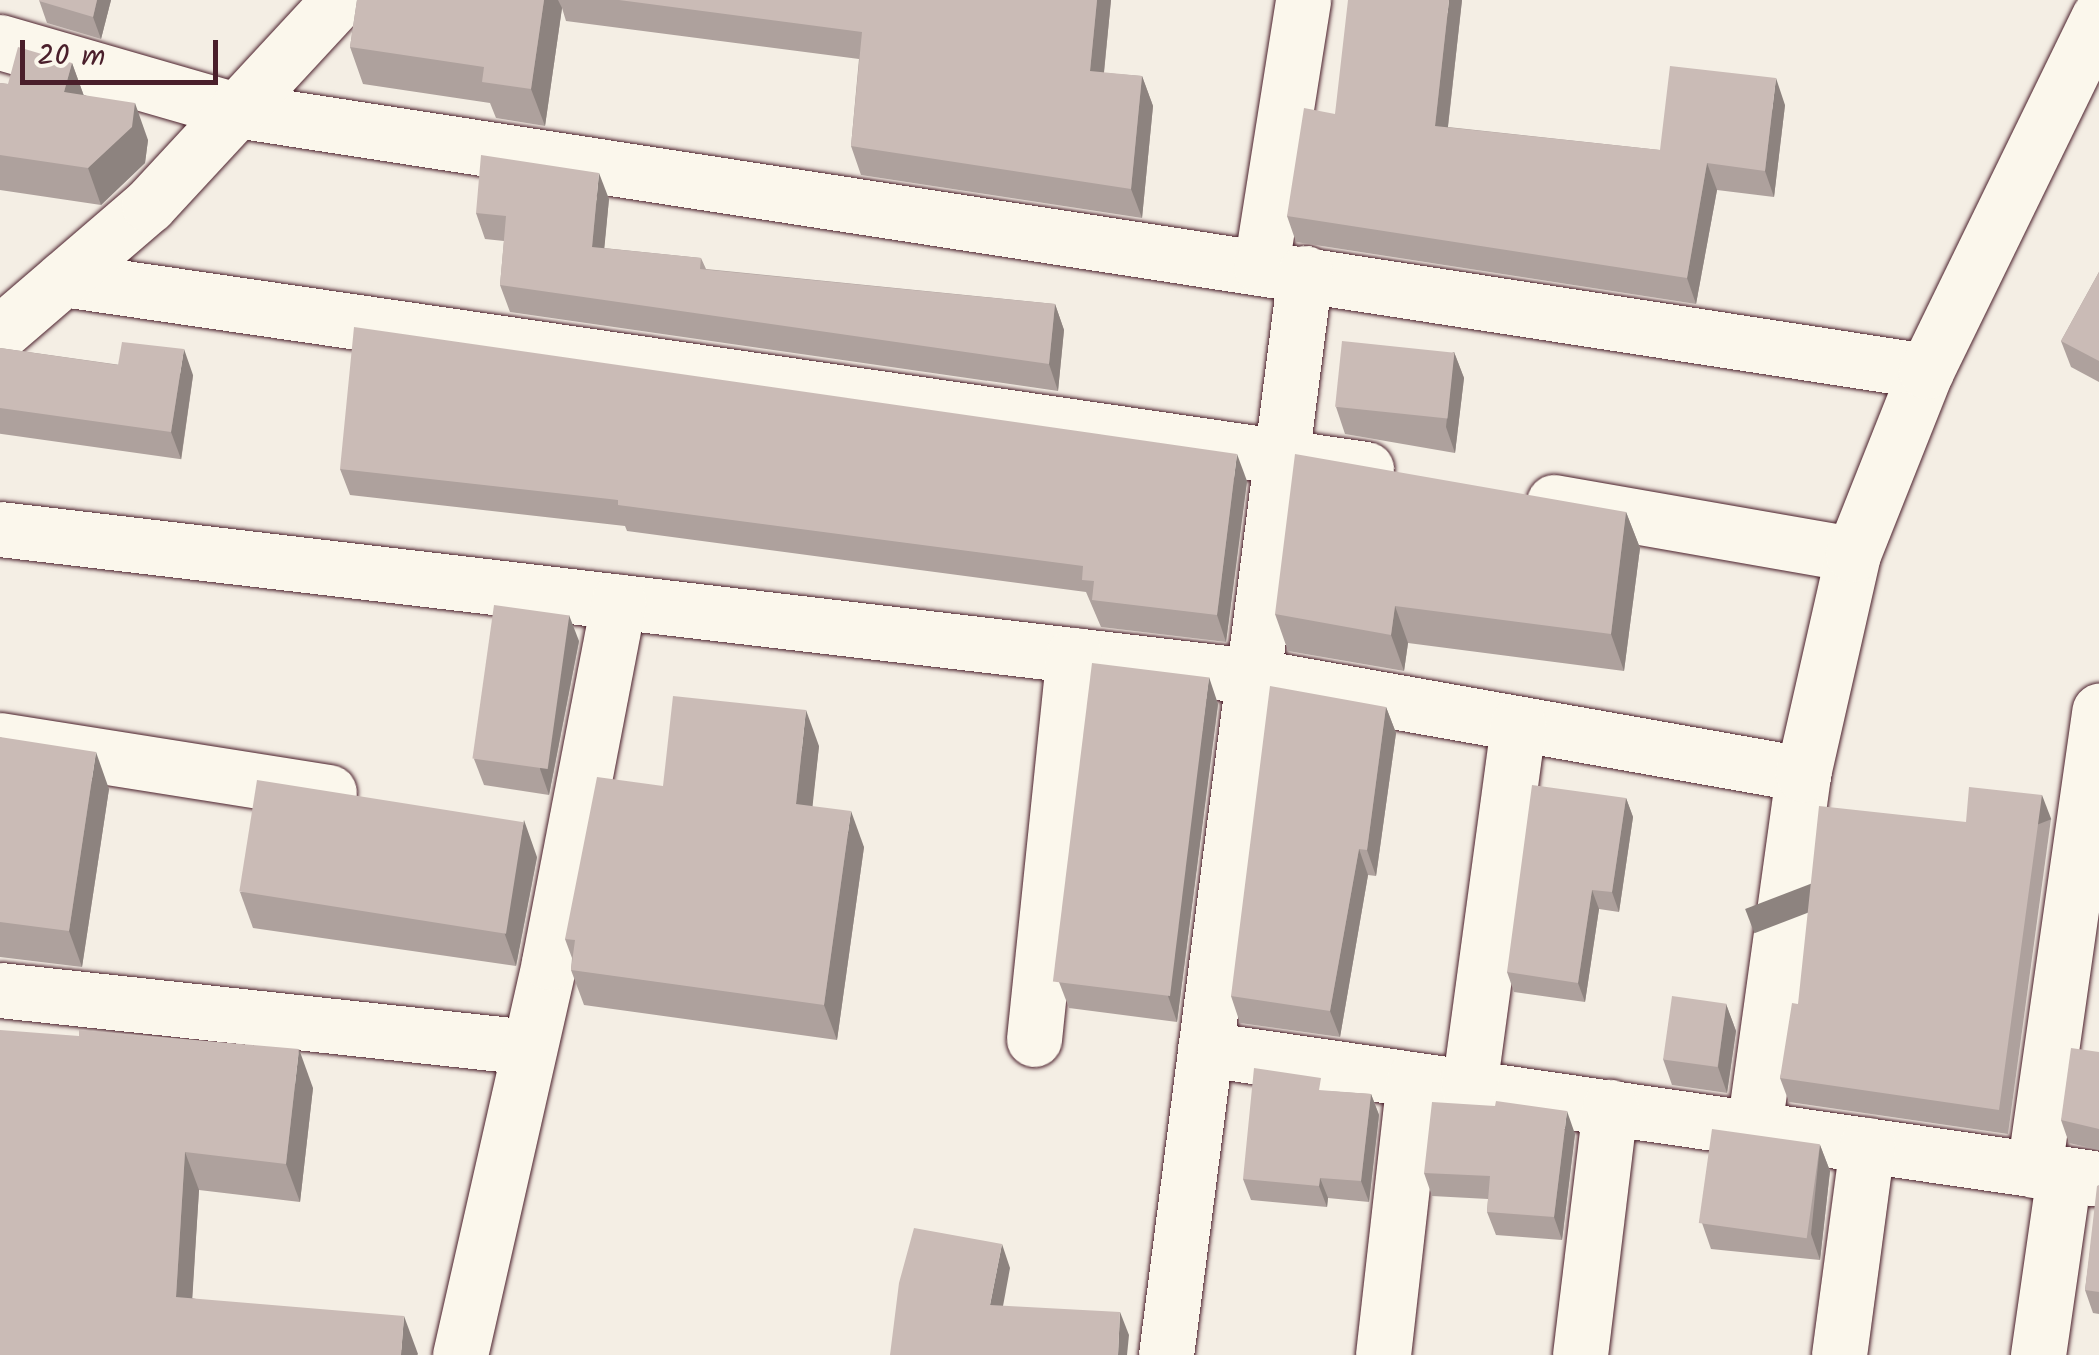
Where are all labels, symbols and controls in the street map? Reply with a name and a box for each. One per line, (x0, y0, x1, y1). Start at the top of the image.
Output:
scale bar (25, 20, 222, 82)
text: 20 m (37, 33, 105, 81)

